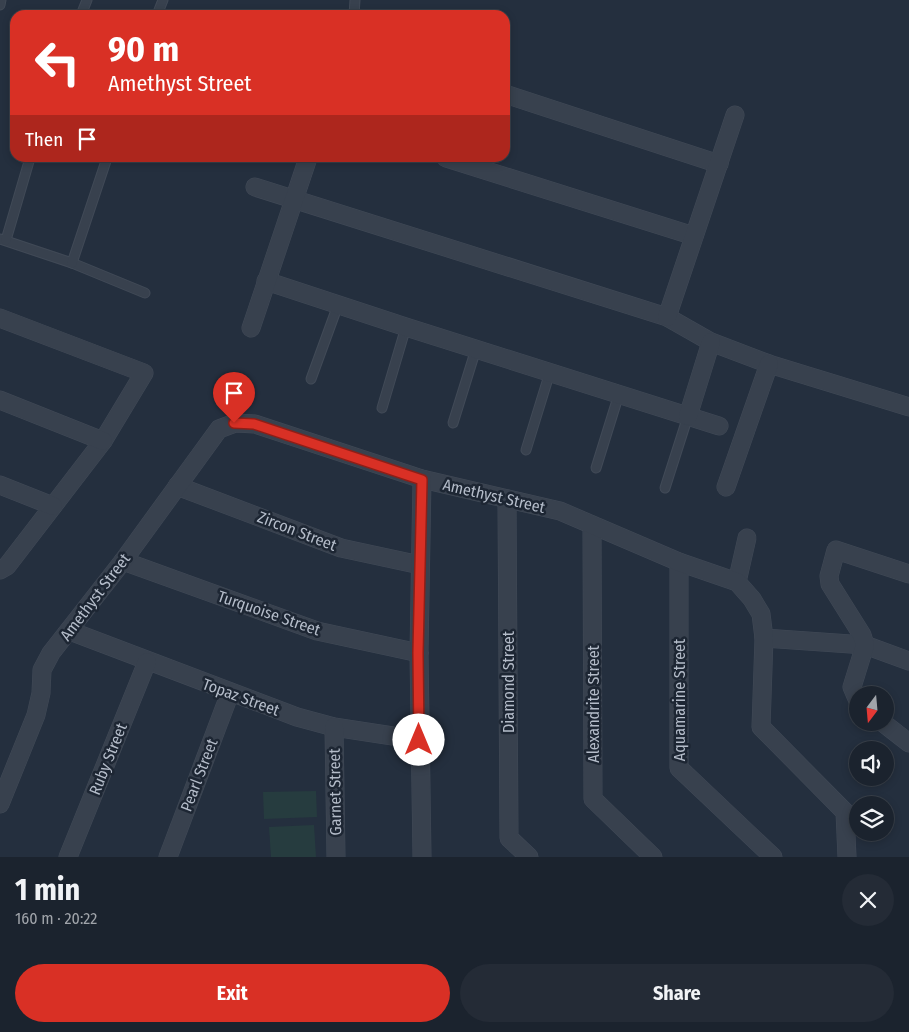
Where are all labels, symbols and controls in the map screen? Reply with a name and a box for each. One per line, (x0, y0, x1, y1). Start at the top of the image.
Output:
text: 90 m (108, 28, 179, 70)
icon: left (25, 30, 90, 95)
text: Amethyst Street (108, 70, 252, 97)
icon: arrive (73, 125, 101, 153)
text: Then (25, 128, 63, 151)
pin (213, 372, 255, 423)
icon: arrive (220, 379, 248, 407)
street label: Amethyst Street (441, 475, 548, 517)
street label: Zircon Street (255, 507, 340, 555)
street label: Amethyst Street (56, 549, 134, 644)
street label: Turquoise Street (215, 587, 324, 640)
street label: Diamond Street (499, 630, 518, 733)
street label: Aquamarine Street (670, 638, 689, 761)
street label: Alexandrite Street (584, 644, 603, 763)
street label: Topaz Street (200, 674, 283, 720)
north arrow (849, 686, 894, 731)
map controls (849, 686, 894, 841)
position arrow (392, 713, 444, 765)
street label: Ruby Street (85, 720, 131, 798)
street label: Pearl Street (176, 735, 222, 814)
button: sound (849, 741, 894, 786)
street label: Garnet Street (325, 747, 345, 836)
button: layers (849, 796, 894, 841)
text: 1 min (15, 872, 80, 908)
button: close (842, 874, 894, 926)
text: 160 m · 20:22 (15, 909, 97, 928)
button: Exit (15, 964, 450, 1022)
button: Share (460, 964, 894, 1022)

